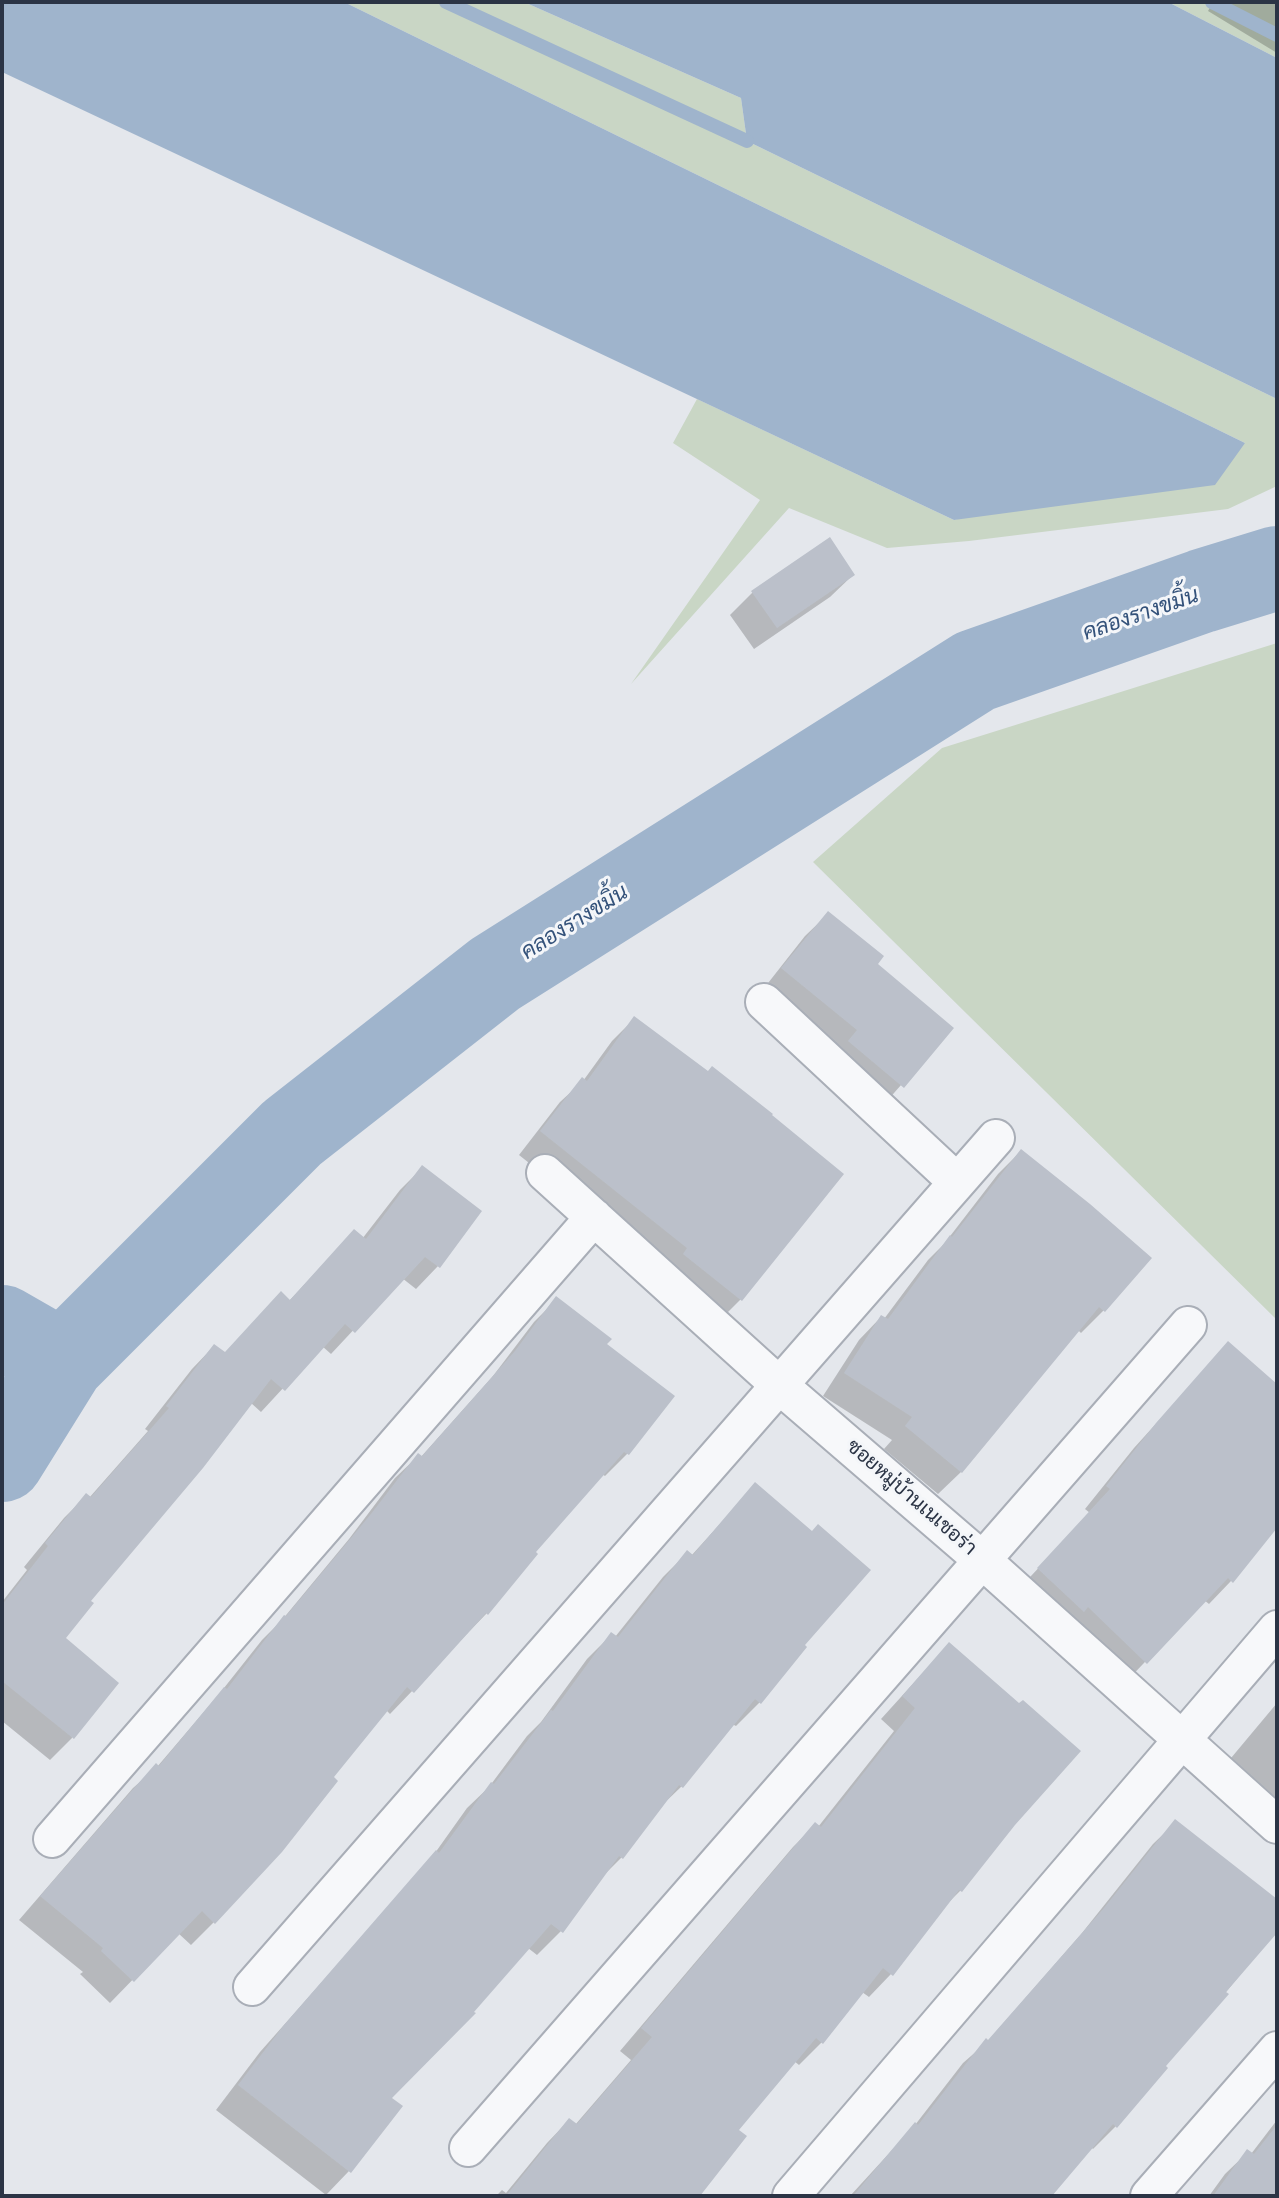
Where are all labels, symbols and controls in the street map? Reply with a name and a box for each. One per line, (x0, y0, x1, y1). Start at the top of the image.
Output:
water label: คลองรางขมิ้น (1080, 583, 1202, 647)
water label: คลองรางขมิ้น (517, 880, 633, 966)
street label: ซอยหมู่บ้านเนเชอร่า (841, 1435, 981, 1561)

